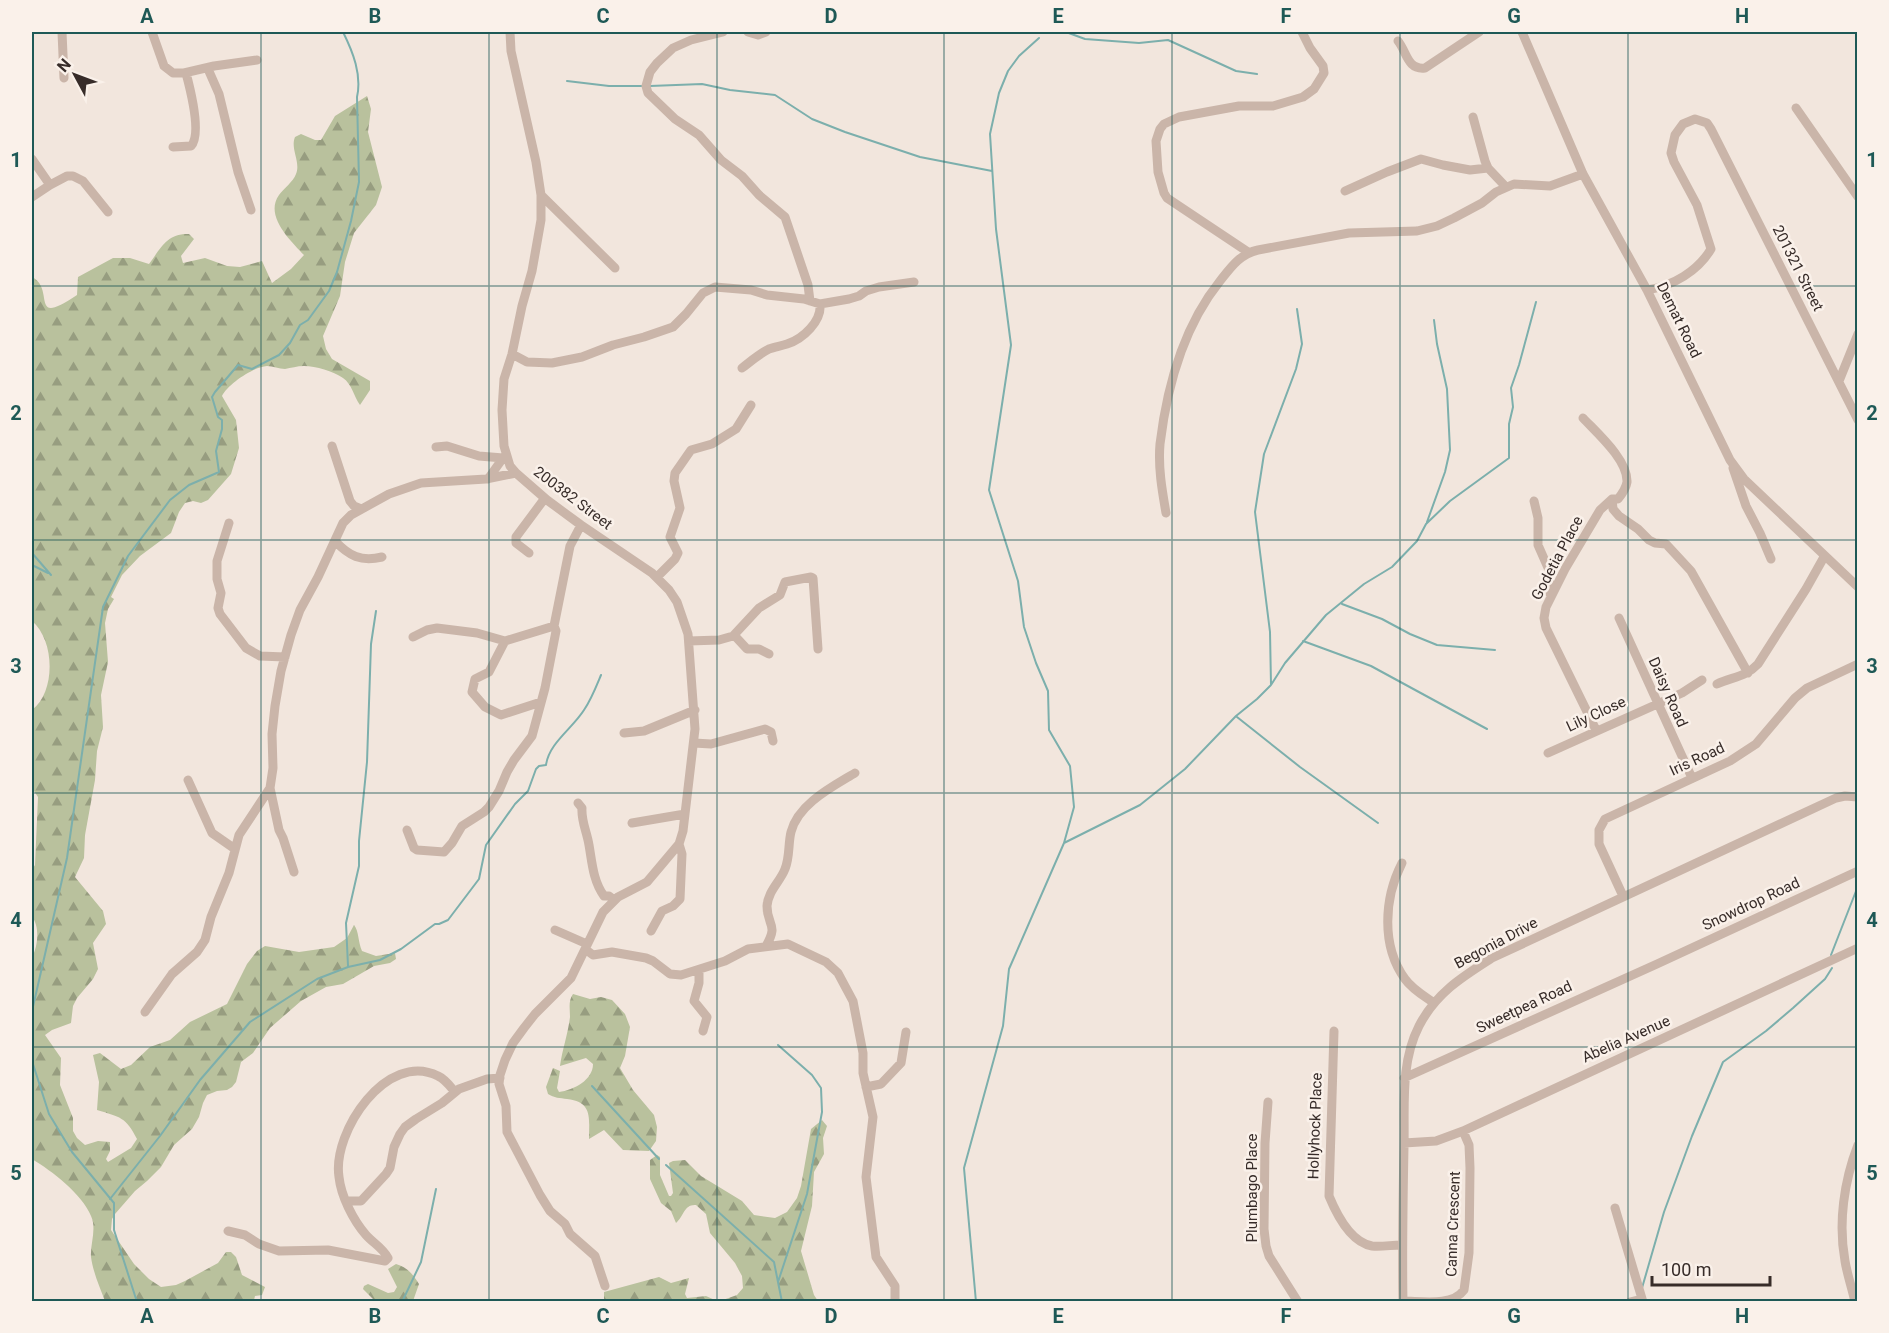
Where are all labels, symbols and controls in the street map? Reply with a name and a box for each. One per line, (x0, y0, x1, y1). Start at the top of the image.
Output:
text: A (140, 4, 154, 28)
text: B (369, 4, 381, 28)
text: C (596, 4, 610, 28)
text: D (825, 4, 838, 28)
text: E (1052, 4, 1064, 28)
text: F (1281, 4, 1292, 28)
text: G (1507, 4, 1521, 28)
text: H (1735, 4, 1749, 28)
north arrow (45, 45, 105, 105)
text: N (53, 55, 75, 76)
text: 1 (10, 148, 22, 172)
text: 1 (1866, 148, 1878, 172)
street label: 201321 Street (1769, 222, 1827, 314)
street label: Demat Road (1653, 279, 1705, 361)
text: 2 (10, 401, 22, 425)
text: 2 (1866, 401, 1878, 425)
street label: 200382 Street (530, 463, 616, 533)
street label: Godetia Place (1527, 513, 1587, 603)
text: 3 (10, 654, 22, 678)
street label: Daisy Road (1645, 654, 1691, 730)
text: 3 (1866, 654, 1878, 678)
street label: Lily Close (1563, 692, 1629, 736)
street label: Iris Road (1667, 738, 1727, 780)
street label: Snowdrop Road (1699, 874, 1803, 934)
text: 4 (10, 908, 22, 932)
text: 4 (1866, 908, 1878, 932)
street label: Begonia Drive (1451, 913, 1541, 972)
street label: Sweetpea Road (1473, 977, 1575, 1037)
street label: Abelia Avenue (1579, 1012, 1673, 1066)
street label: Hollyhock Place (1304, 1072, 1326, 1180)
street label: Plumbago Place (1243, 1134, 1261, 1242)
text: 5 (10, 1161, 22, 1185)
text: 5 (1866, 1161, 1878, 1185)
street label: Canna Crescent (1442, 1171, 1464, 1277)
scale bar (1652, 1249, 1770, 1287)
text: 100 m (1661, 1259, 1712, 1280)
text: A (140, 1304, 154, 1328)
text: B (369, 1304, 381, 1328)
text: C (596, 1304, 610, 1328)
text: D (825, 1304, 838, 1328)
text: E (1052, 1304, 1064, 1328)
text: F (1281, 1304, 1292, 1328)
text: G (1507, 1304, 1521, 1328)
text: H (1735, 1304, 1749, 1328)

